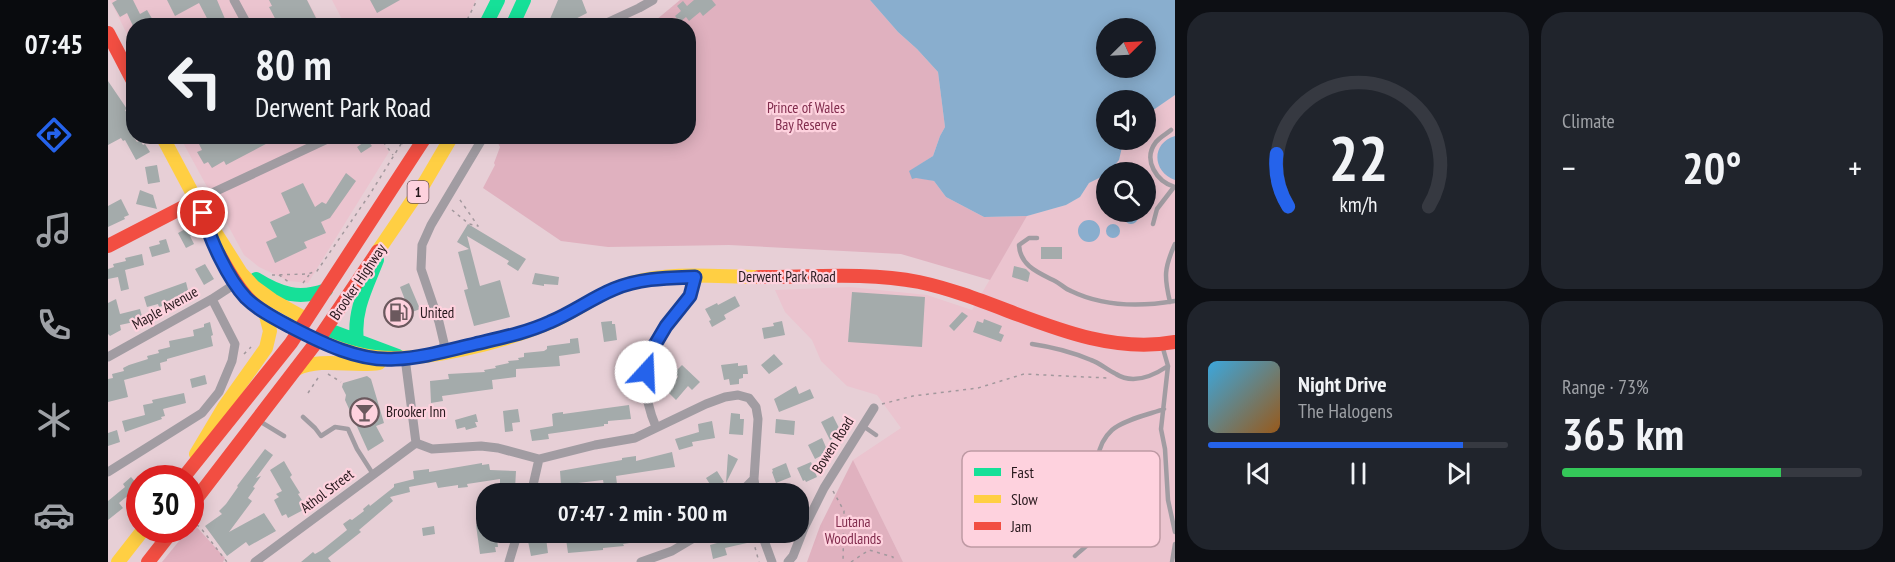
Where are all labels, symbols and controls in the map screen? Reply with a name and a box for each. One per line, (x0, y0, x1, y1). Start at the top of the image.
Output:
north arrow (1096, 18, 1156, 78)
map controls (1096, 18, 1156, 222)
text: 07:45 (25, 27, 83, 61)
text: 80 m (255, 37, 332, 92)
icon: left (156, 42, 234, 120)
text: Derwent Park Road (255, 90, 431, 124)
button: sound (1096, 90, 1156, 150)
park label: Prince of Wales Bay Reserve (767, 98, 845, 134)
text: Climate (1562, 108, 1615, 134)
icon: directions (33, 114, 75, 156)
text: 22 (1328, 117, 1388, 198)
text: 20° (1682, 138, 1742, 196)
text: − (1562, 146, 1576, 189)
text: + (1848, 146, 1862, 189)
button: search (1096, 162, 1156, 222)
road number: 1 (408, 181, 428, 203)
pin (177, 187, 228, 238)
text: km/h (1339, 191, 1377, 219)
icon: arrive (186, 196, 219, 229)
icon: music (33, 209, 75, 251)
street label: Brooker Highway (325, 240, 390, 324)
street label: Derwent Park Road (738, 267, 836, 286)
street label: Maple Avenue (128, 282, 201, 333)
fuel station icon: United (383, 297, 415, 329)
place label: United (420, 303, 454, 322)
icon: phone (33, 304, 75, 346)
position arrow (614, 340, 678, 404)
text: Night Drive (1298, 370, 1387, 398)
text: Range · 73% (1562, 374, 1649, 400)
bar icon: Brooker Inn (349, 396, 381, 428)
text: The Halogens (1298, 398, 1393, 424)
icon: climate (33, 399, 75, 441)
place label: Brooker Inn (386, 402, 446, 421)
text: 365 km (1562, 404, 1684, 462)
street label: Bowen Road (808, 413, 858, 477)
legend (962, 451, 1160, 547)
icon: previous (1242, 457, 1275, 490)
icon: pause (1342, 457, 1375, 490)
icon: next (1442, 457, 1475, 490)
text: Fast (1011, 462, 1034, 482)
street label: Athol Street (296, 464, 357, 517)
speed limit sign: 30 (126, 465, 204, 543)
text: Slow (1011, 489, 1038, 509)
icon: car (33, 494, 75, 536)
text: 07:47 · 2 min · 500 m (558, 499, 727, 527)
park label: Lutana Woodlands (825, 512, 881, 548)
text: Jam (1010, 516, 1032, 536)

